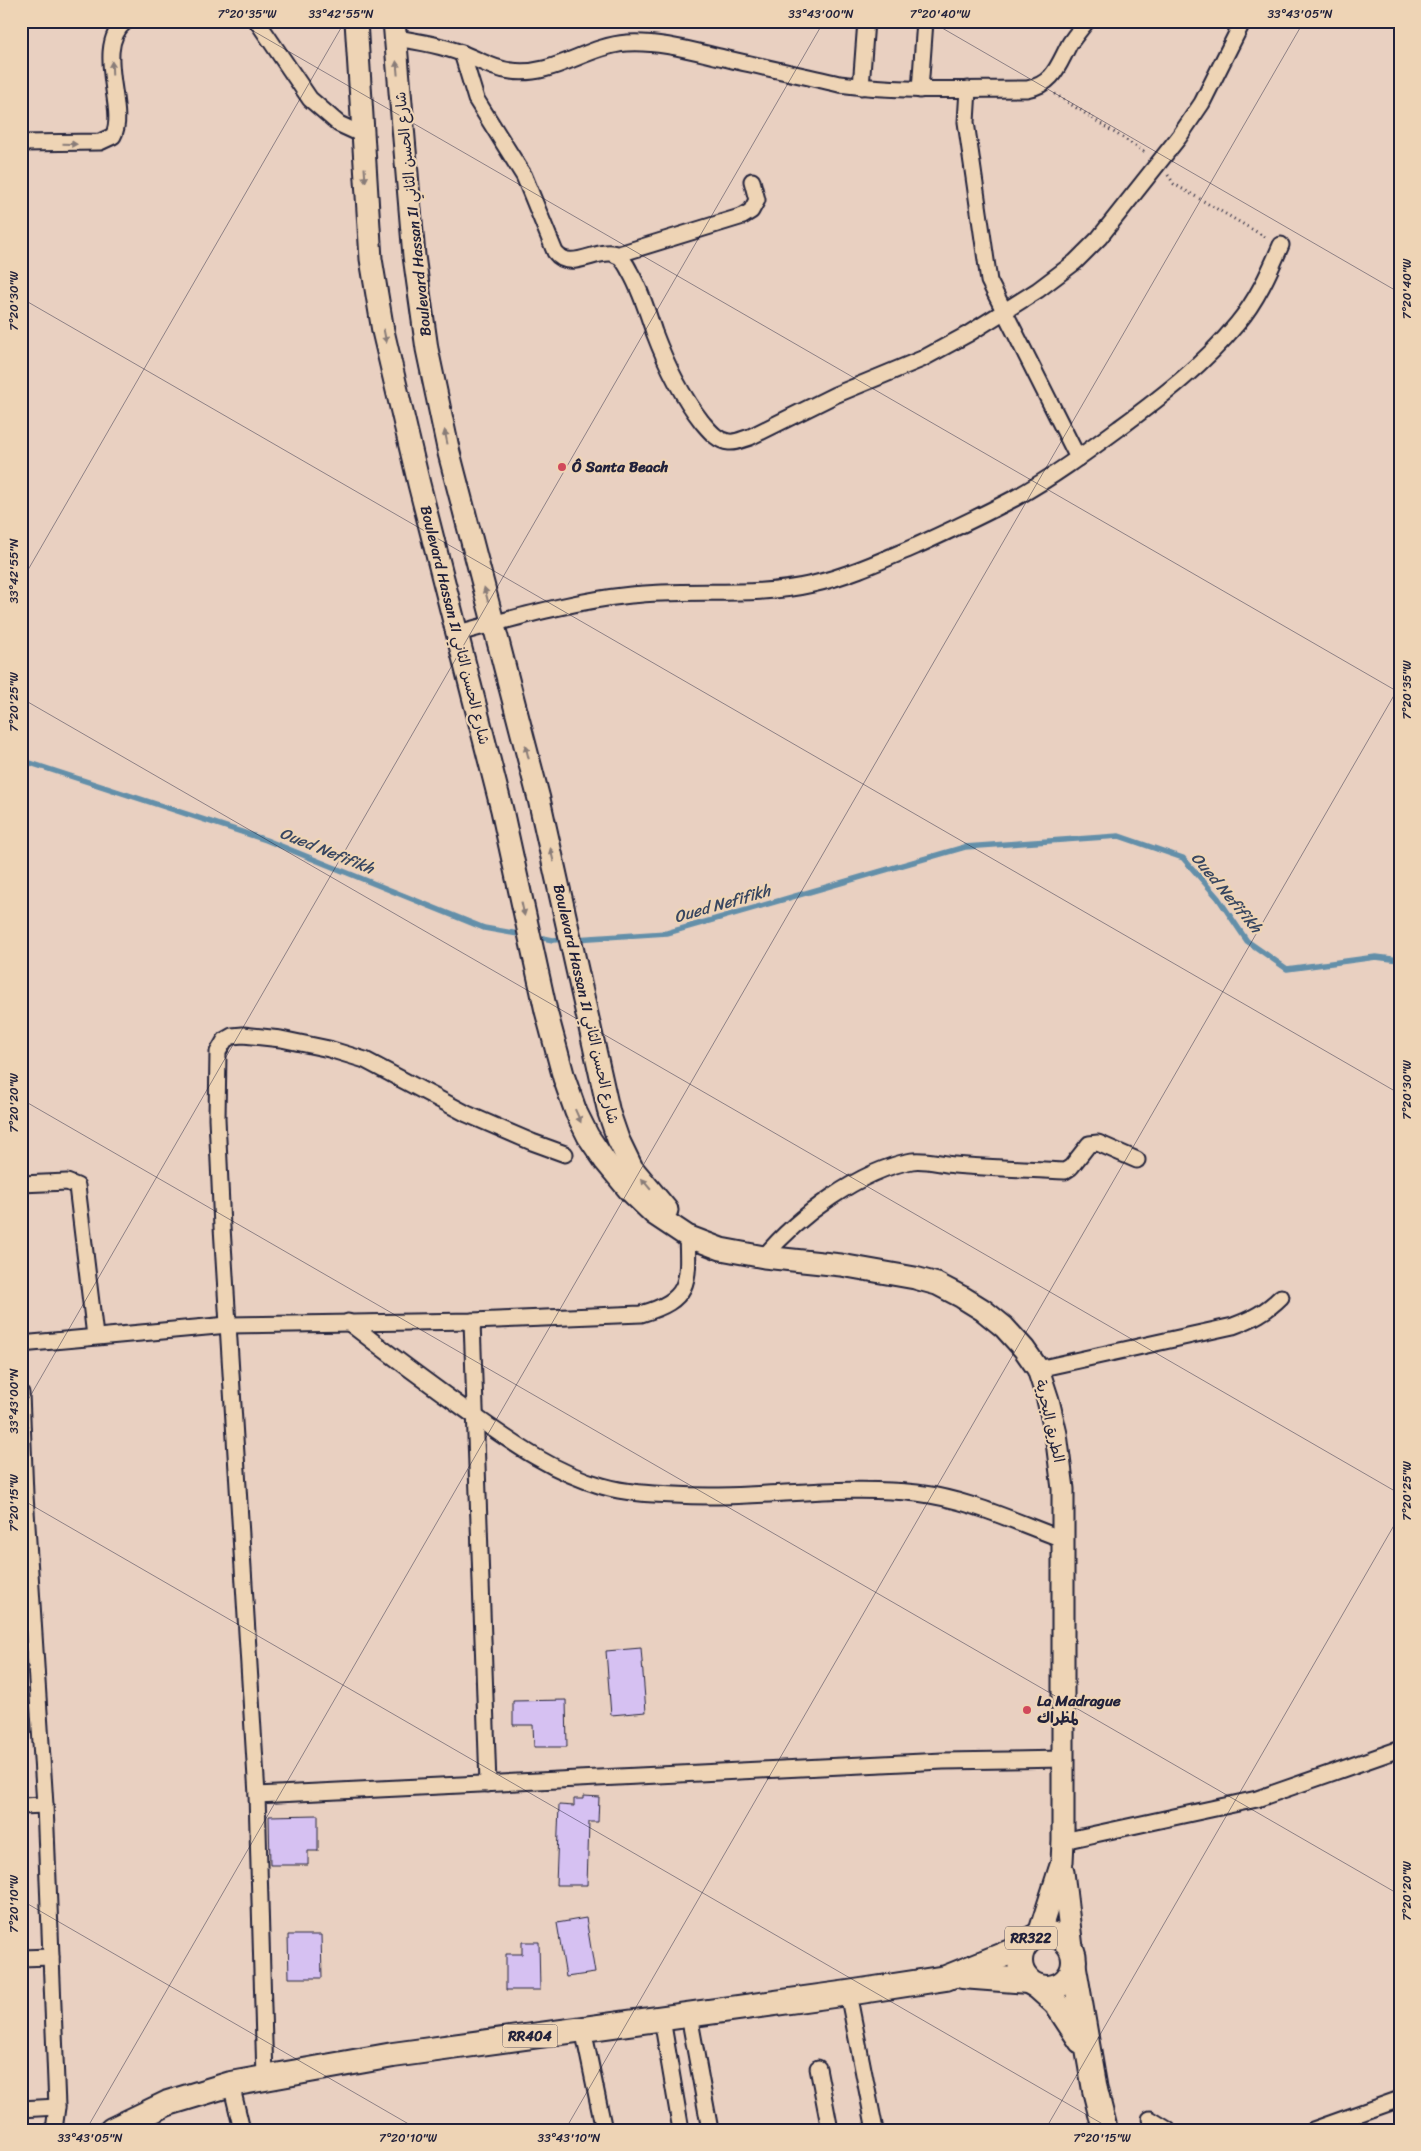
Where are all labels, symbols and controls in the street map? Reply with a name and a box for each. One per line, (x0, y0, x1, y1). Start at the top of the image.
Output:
text: 7°20'35"W (217, 3, 277, 25)
text: 33°42'55"N (308, 3, 374, 25)
text: 33°43'00"N (788, 3, 854, 25)
text: 7°20'40"W (910, 3, 971, 25)
text: 33°43'05"N (1267, 3, 1333, 25)
one-way arrow (107, 60, 115, 76)
one-way arrow (393, 60, 401, 76)
street label: Boulevard Hassan II شارع الحسن الثاني (387, 90, 439, 338)
one-way arrow (62, 140, 78, 148)
one-way arrow (361, 167, 369, 183)
text: 7°20'40"W (1396, 258, 1418, 319)
text: 7°20'30"W (3, 271, 25, 331)
one-way arrow (381, 328, 389, 344)
one-way arrow (442, 429, 450, 444)
place label: Ô Santa Beach (571, 454, 669, 480)
marker: Ô Santa Beach (556, 461, 568, 473)
street label: Boulevard Hassan II شارع الحسن الثاني (413, 503, 497, 747)
text: 33°42'55"N (3, 538, 25, 604)
one-way arrow (482, 587, 490, 602)
text: 7°20'35"W (1396, 660, 1418, 720)
text: 7°20'25"W (3, 672, 25, 732)
one-way arrow (523, 744, 531, 759)
water label: Oued Nefifikh (275, 818, 380, 883)
water label: Oued Nefifikh (1184, 845, 1271, 941)
one-way arrow (548, 847, 556, 863)
water label: Oued Nefifikh (670, 875, 775, 931)
street label: Boulevard Hassan II شارع الحسن الثاني (546, 881, 626, 1127)
one-way arrow (520, 901, 528, 917)
text: 7°20'30"W (1396, 1060, 1418, 1120)
text: 7°20'20"W (3, 1072, 25, 1133)
one-way arrow (574, 1109, 582, 1123)
one-way arrow (640, 1178, 651, 1191)
text: 33°43'00"N (3, 1368, 25, 1434)
street label: الطريق البحرية (1028, 1377, 1072, 1465)
text: 7°20'25"W (1396, 1461, 1418, 1521)
text: 7°20'15"W (3, 1473, 25, 1532)
place label: La Madrague لمظراك (1037, 1688, 1121, 1731)
marker: La Madrague لمظراك (1021, 1704, 1033, 1716)
text: 7°20'20"W (1396, 1860, 1418, 1921)
text: 7°20'10"W (3, 1874, 25, 1933)
road number: RR322 (1005, 1926, 1057, 1950)
road number: RR404 (502, 2024, 558, 2048)
text: 33°43'05"N (57, 2127, 123, 2149)
text: 7°20'10"W (379, 2127, 438, 2149)
text: 33°43'10"N (538, 2127, 601, 2149)
text: 7°20'15"W (1073, 2127, 1132, 2149)

